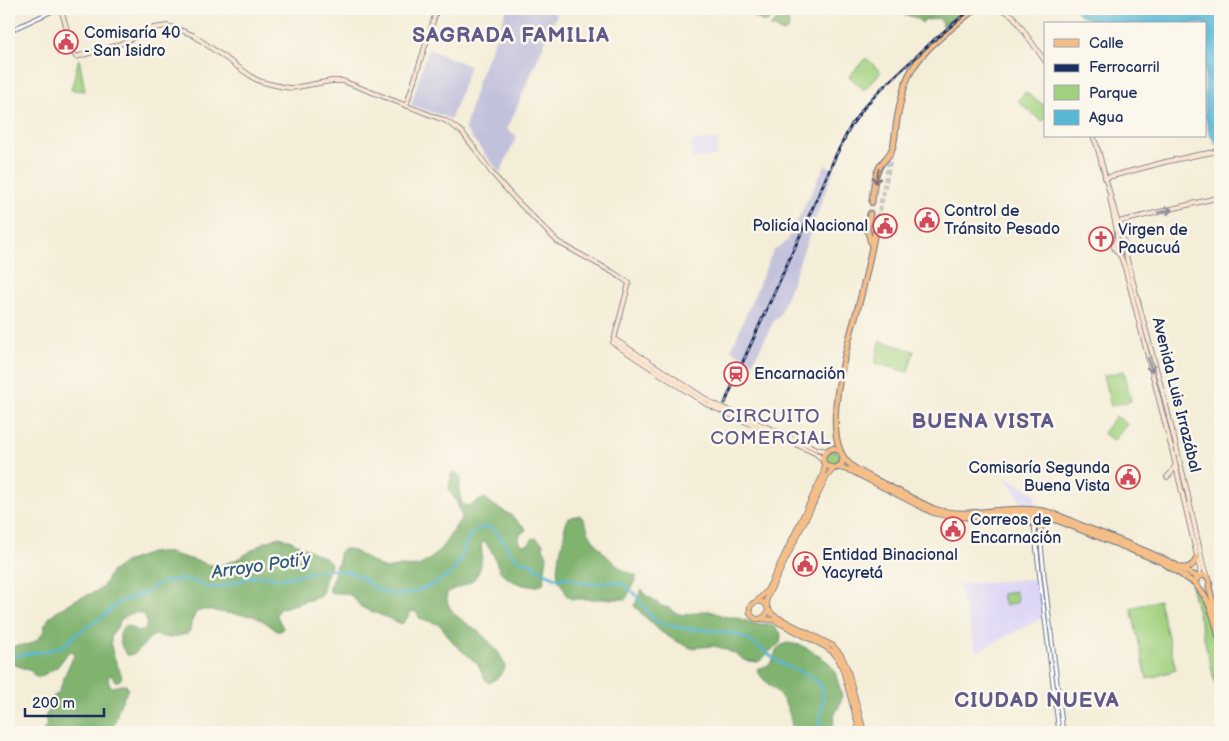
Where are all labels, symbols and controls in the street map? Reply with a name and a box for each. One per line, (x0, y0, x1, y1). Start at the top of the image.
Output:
legend (1044, 22, 1206, 138)
district label: SAGRADA FAMILIA (412, 23, 610, 48)
place label: Comisaría 40 - San Isidro (84, 24, 181, 61)
public building icon: Comisaría 40 - San Isidro (53, 29, 79, 55)
text: Calle (1089, 34, 1124, 53)
text: Ferrocarril (1089, 58, 1160, 77)
text: Parque (1089, 84, 1138, 103)
text: Agua (1089, 108, 1123, 127)
one-way arrow (872, 168, 881, 184)
place label: Control de Tránsito Pesado (944, 202, 1060, 239)
one-way arrow (1157, 205, 1173, 215)
public building icon: Control de Tránsito Pesado (914, 207, 940, 233)
public building icon: Policía Nacional (872, 213, 898, 239)
place label: Policía Nacional (752, 217, 868, 236)
place label: Virgen de Pacucuá (1118, 221, 1188, 258)
church icon: Virgen de Pacucuá (1088, 226, 1114, 252)
street label: Avenida Luis Irrazábal (1148, 315, 1204, 475)
one-way arrow (1145, 356, 1155, 372)
station icon: Encarnación (723, 361, 749, 387)
place label: Encarnación (754, 365, 845, 384)
district label: CIRCUITO COMERCIAL (710, 405, 832, 450)
district label: BUENA VISTA (911, 409, 1055, 434)
place label: Comisaría Segunda Buena Vista (968, 459, 1110, 496)
public building icon: Comisaría Segunda Buena Vista (1115, 464, 1141, 490)
place label: Correos de Encarnación (970, 511, 1061, 548)
public building icon: Correos de Encarnación (940, 516, 966, 542)
place label: Entidad Binacional Yacyretá (821, 546, 958, 583)
water label: Arroyo Poti´y (209, 549, 313, 583)
public building icon: Entidad Binacional Yacyretá (792, 551, 818, 577)
scale bar (25, 686, 104, 718)
district label: CIUDAD NUEVA (954, 688, 1120, 713)
text: 200 m (32, 694, 75, 713)

